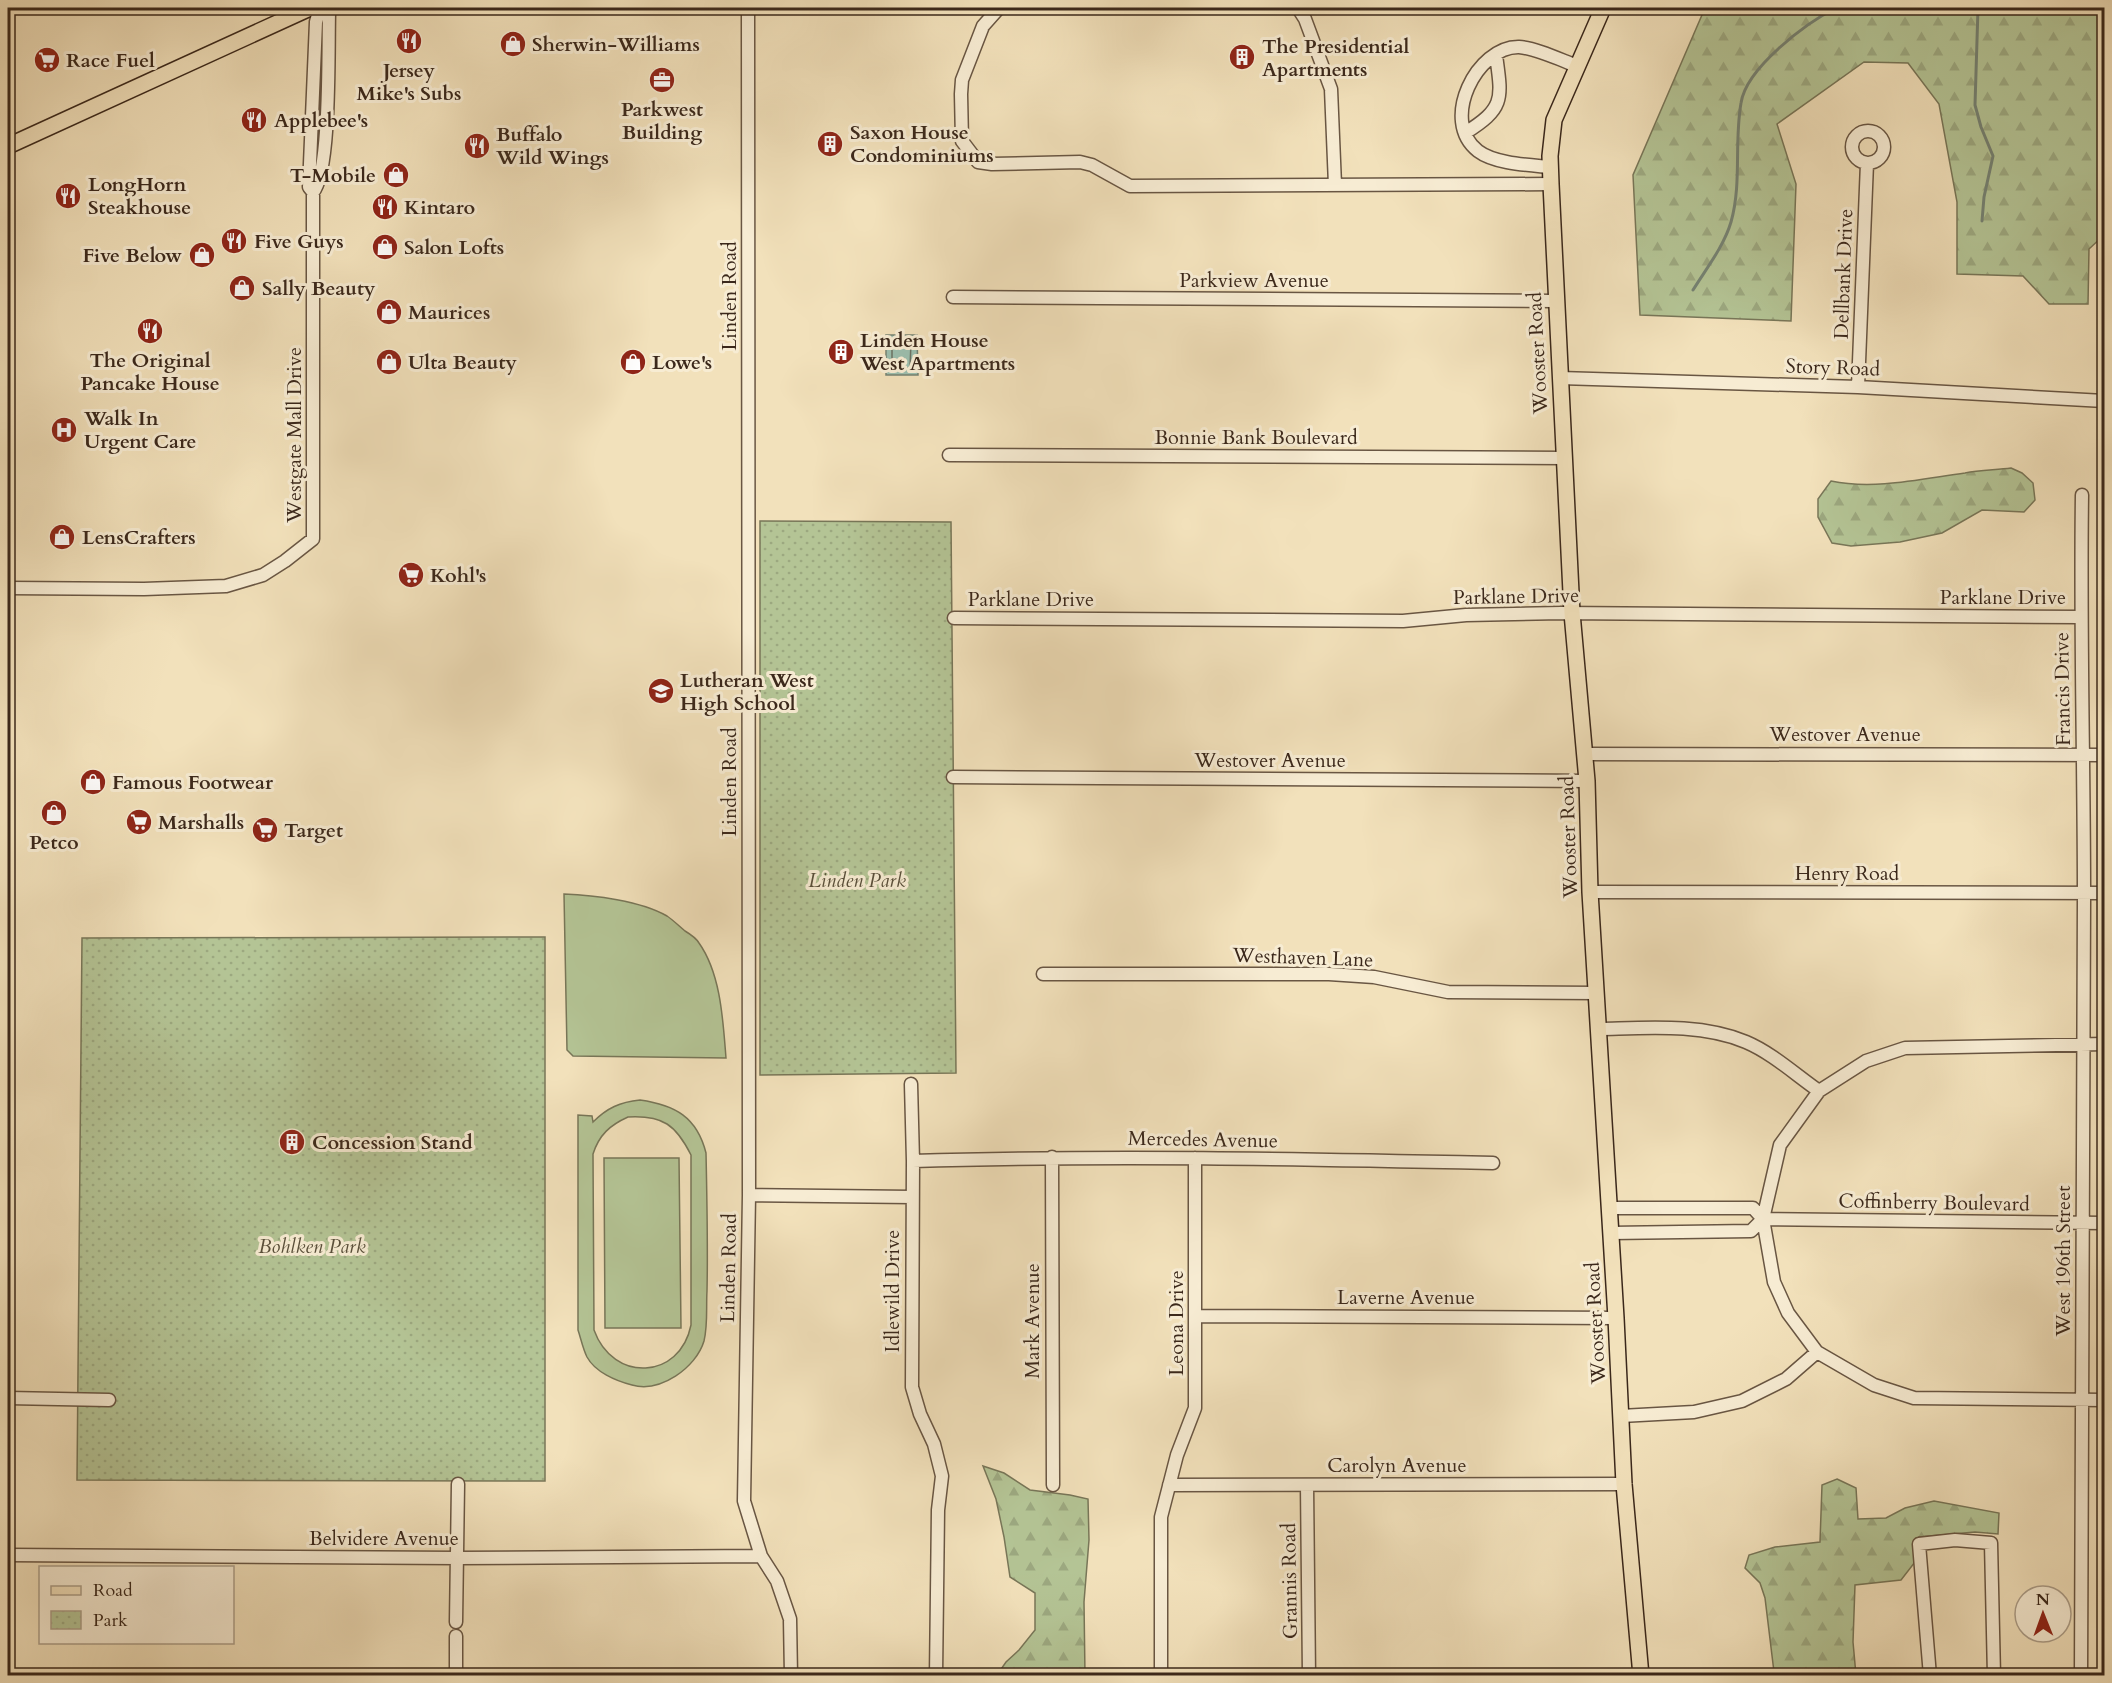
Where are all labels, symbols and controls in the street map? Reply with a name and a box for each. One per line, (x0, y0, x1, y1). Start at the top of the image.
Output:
restaurant icon: Jersey Mike's Subs (394, 26, 424, 56)
shop icon: Sherwin-Williams (498, 29, 528, 59)
place label: Sherwin-Williams (532, 31, 700, 58)
place label: The Presidential Apartments (1262, 33, 1410, 83)
building icon: The Presidential Apartments (1227, 42, 1257, 72)
supermarket icon: Race Fuel (32, 45, 62, 75)
place label: Race Fuel (66, 47, 155, 74)
place label: Jersey Mike's Subs (357, 57, 462, 107)
office icon: Parkwest Building (647, 65, 677, 95)
place label: Parkwest Building (621, 96, 703, 146)
restaurant icon: Applebee's (239, 105, 269, 135)
place label: Applebee's (274, 107, 368, 134)
place label: Saxon House Condominiums (850, 119, 994, 169)
place label: Buffalo Wild Wings (495, 121, 609, 171)
building icon: Saxon House Condominiums (815, 129, 845, 159)
restaurant icon: Buffalo Wild Wings (462, 131, 492, 161)
shop icon: T-Mobile (381, 160, 411, 190)
place label: T-Mobile (290, 162, 376, 189)
place label: LongHorn Steakhouse (88, 171, 191, 221)
restaurant icon: LongHorn Steakhouse (53, 181, 83, 211)
restaurant icon: Kintaro (370, 192, 400, 222)
place label: Kintaro (404, 194, 475, 221)
street label: Dellbank Drive (1828, 208, 1859, 340)
restaurant icon: Five Guys (219, 226, 249, 256)
place label: Five Guys (254, 228, 344, 255)
shop icon: Salon Lofts (370, 232, 400, 262)
place label: Salon Lofts (404, 234, 504, 261)
shop icon: Five Below (187, 240, 217, 270)
street label: Linden Road (716, 241, 743, 351)
place label: Five Below (82, 242, 182, 269)
street label: Parkview Avenue (1179, 267, 1329, 294)
shop icon: Sally Beauty (227, 273, 257, 303)
place label: Sally Beauty (262, 275, 376, 302)
street label: Wooster Road (1521, 291, 1554, 416)
shop icon: Maurices (374, 297, 404, 327)
place label: Maurices (408, 299, 490, 326)
restaurant icon: The Original Pancake House (135, 316, 165, 346)
place label: Linden House West Apartments (859, 327, 1015, 377)
building icon: Linden House West Apartments (826, 337, 856, 367)
place label: The Original Pancake House (80, 347, 220, 397)
street label: Westgate Mall Drive (281, 347, 308, 524)
shop icon: Ulta Beauty (374, 347, 404, 377)
shop icon: Lowe's (618, 347, 648, 377)
place label: Ulta Beauty (408, 349, 518, 376)
place label: Lowe's (652, 349, 712, 376)
street label: Story Road (1785, 352, 1881, 383)
place label: Walk In Urgent Care (83, 405, 196, 455)
hospital icon: Walk In Urgent Care (49, 415, 79, 445)
street label: Bonnie Bank Boulevard (1154, 424, 1358, 451)
shop icon: LensCrafters (47, 522, 77, 552)
place label: LensCrafters (82, 524, 196, 551)
supermarket icon: Kohl's (396, 560, 426, 590)
place label: Kohl's (430, 562, 486, 589)
street label: Parklane Drive (1453, 582, 1579, 611)
street label: Parklane Drive (1940, 584, 2066, 611)
street label: Parklane Drive (968, 586, 1094, 613)
street label: Francis Drive (2048, 632, 2077, 746)
place label: Lutheran West High School (680, 667, 814, 717)
school or university icon: Lutheran West High School (646, 676, 676, 706)
street label: Westover Avenue (1768, 721, 1921, 748)
street label: Linden Road (716, 727, 743, 837)
street label: Westover Avenue (1193, 747, 1346, 774)
shop icon: Famous Footwear (78, 767, 108, 797)
place label: Famous Footwear (112, 769, 274, 796)
street label: Wooster Road (1553, 775, 1584, 900)
shop icon: Petco (39, 798, 69, 828)
supermarket icon: Marshalls (124, 807, 154, 837)
place label: Marshalls (158, 809, 244, 836)
supermarket icon: Target (250, 815, 280, 845)
place label: Target (284, 817, 343, 844)
place label: Petco (29, 829, 79, 856)
street label: Henry Road (1795, 860, 1900, 887)
park label: Linden Park (808, 867, 906, 894)
street label: Westhaven Lane (1231, 942, 1374, 973)
street label: Mercedes Avenue (1128, 1125, 1278, 1154)
building icon: Concession Stand (277, 1127, 307, 1157)
place label: Concession Stand (312, 1129, 473, 1156)
street label: West 196th Street (2050, 1185, 2077, 1338)
street label: Coffinberry Boulevard (1838, 1187, 2030, 1218)
street label: Linden Road (714, 1213, 743, 1323)
street label: Idlewild Drive (879, 1230, 906, 1352)
park label: Bohlken Park (258, 1233, 366, 1260)
street label: Wooster Road (1579, 1261, 1612, 1386)
street label: Mark Avenue (1019, 1263, 1046, 1379)
street label: Leona Drive (1163, 1270, 1190, 1376)
street label: Laverne Avenue (1337, 1284, 1475, 1311)
street label: Carolyn Avenue (1327, 1452, 1467, 1479)
street label: Grannis Road (1275, 1522, 1304, 1639)
street label: Belvidere Avenue (309, 1525, 459, 1552)
legend (39, 1566, 234, 1644)
text: Road (93, 1578, 133, 1603)
north arrow (2013, 1584, 2073, 1644)
text: N (2036, 1589, 2050, 1611)
text: Park (93, 1608, 128, 1633)

